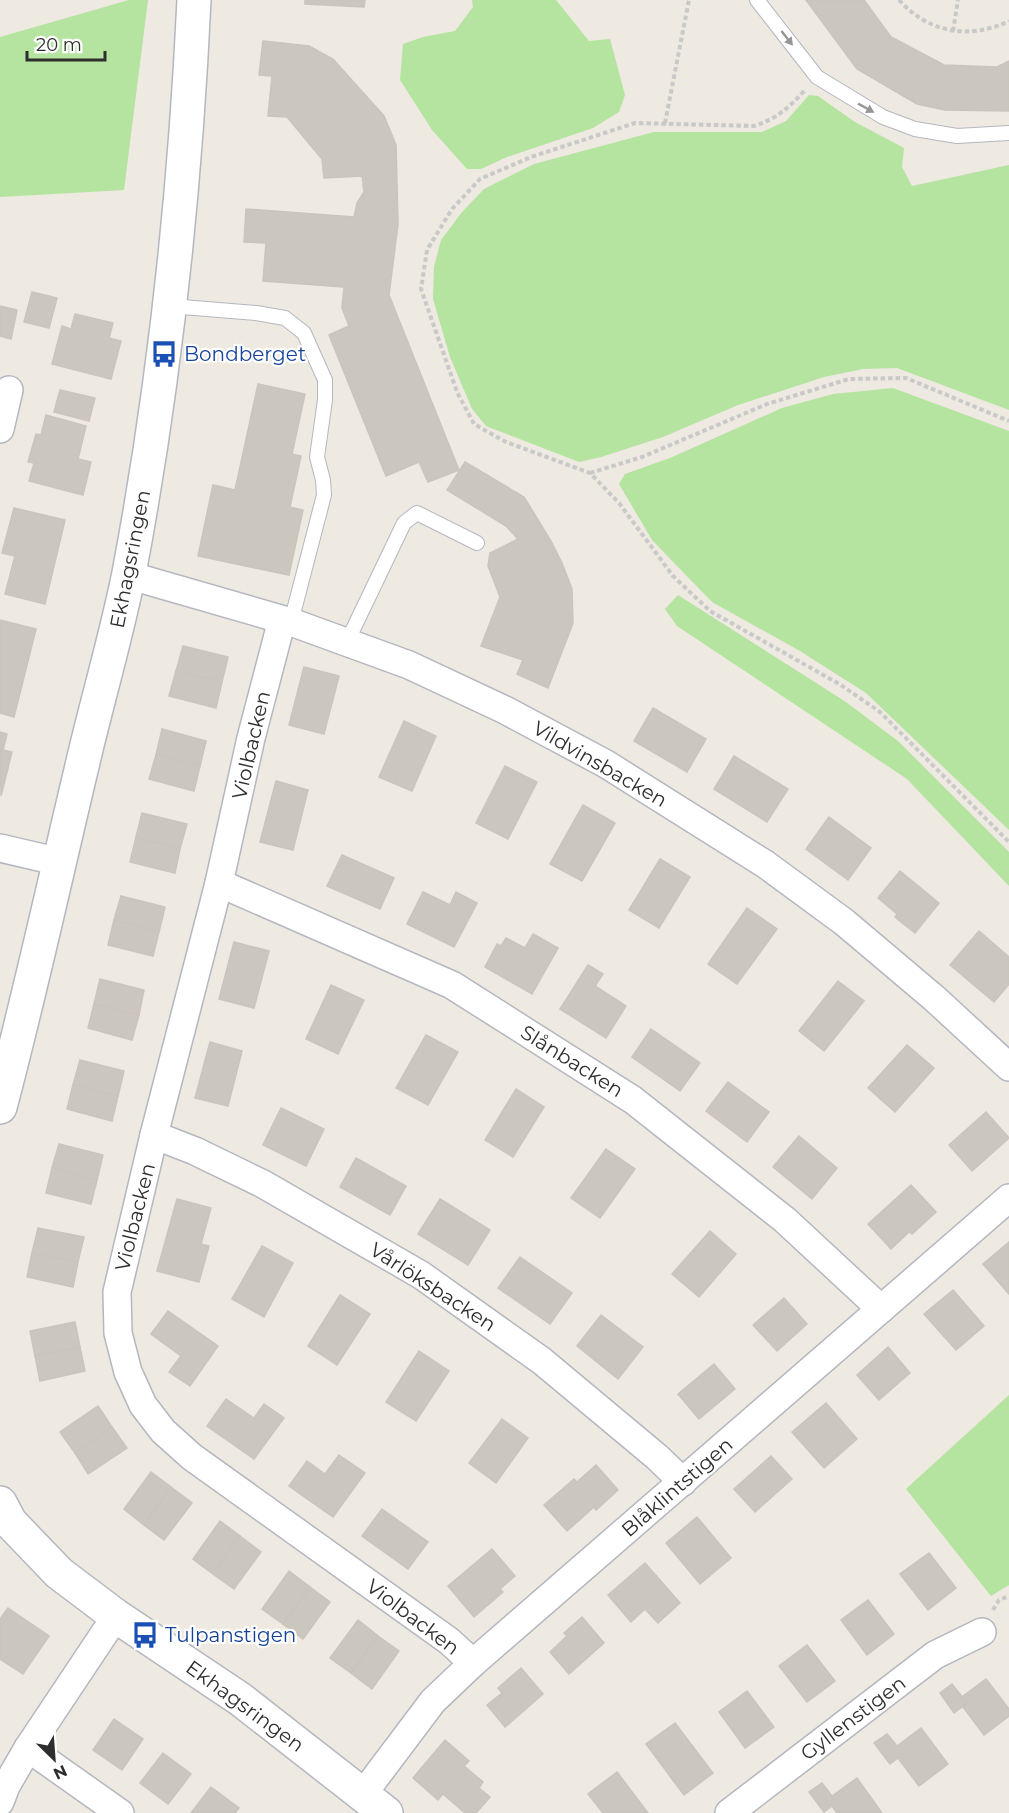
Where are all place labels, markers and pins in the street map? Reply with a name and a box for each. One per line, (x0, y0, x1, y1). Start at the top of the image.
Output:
bus stop icon: Bondberget (149, 339, 179, 369)
place label: Bondberget (184, 342, 306, 366)
bus stop icon: Tulpanstigen (130, 1620, 160, 1650)
place label: Tulpanstigen (165, 1623, 296, 1647)

